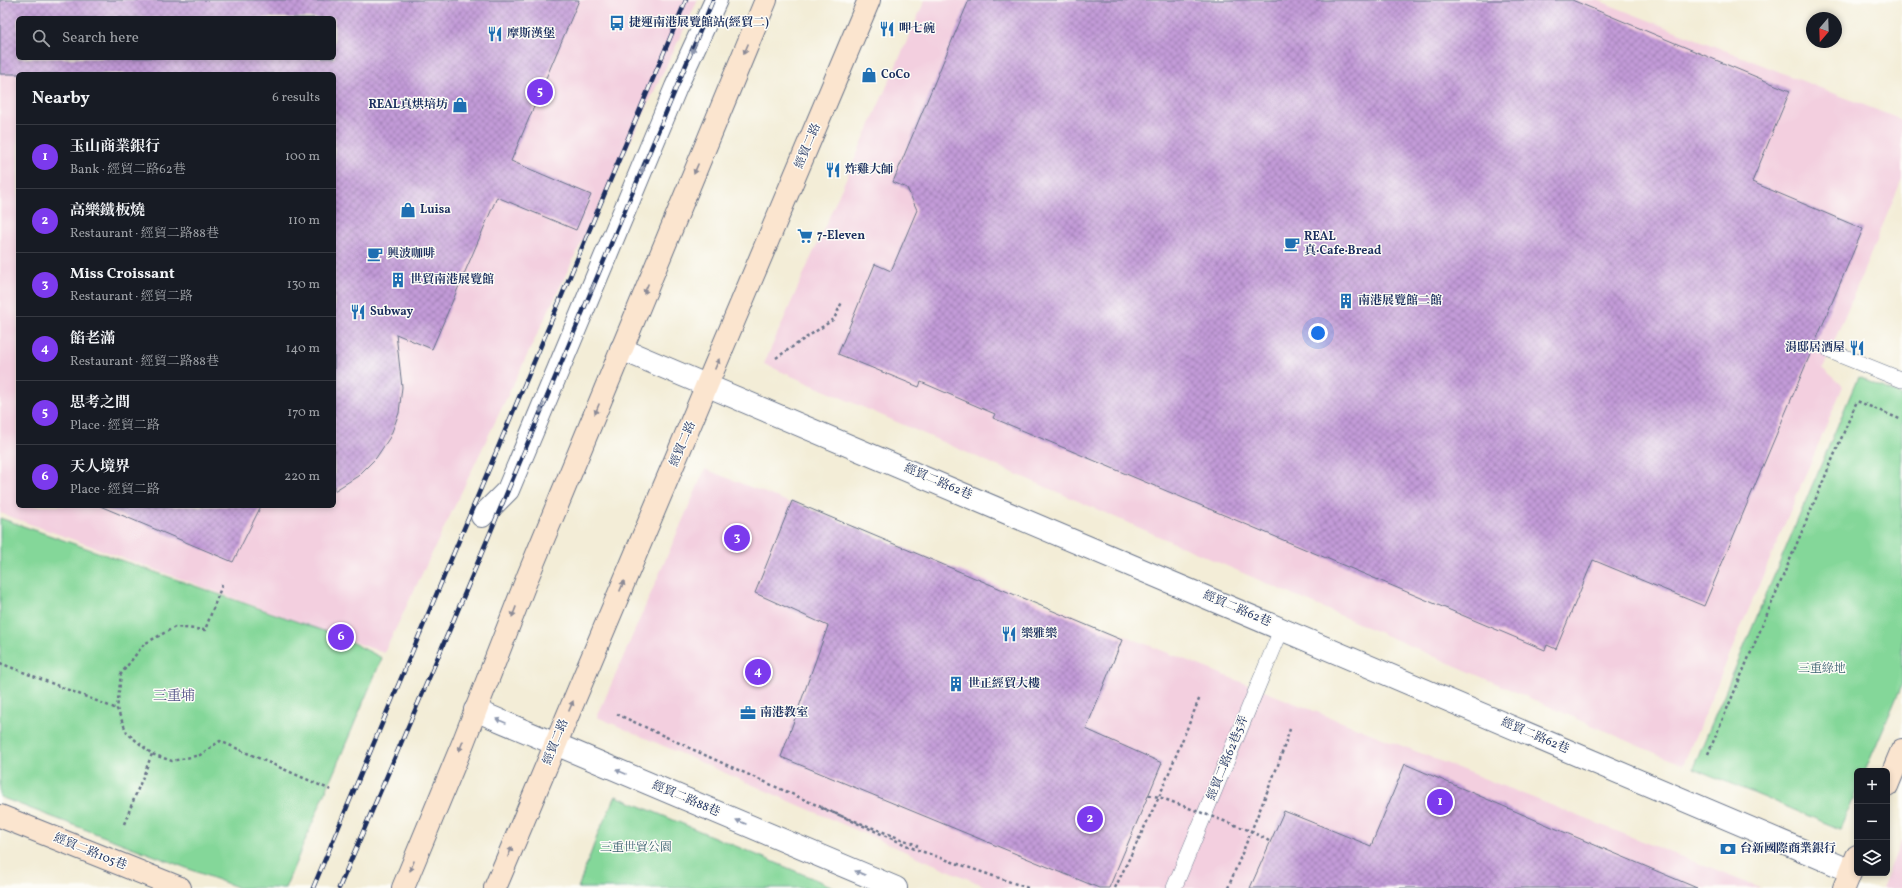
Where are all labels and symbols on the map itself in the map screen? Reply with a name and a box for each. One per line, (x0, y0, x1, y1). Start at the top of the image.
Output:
north arrow (1806, 12, 1842, 48)
bus stop icon: 捷運南港展覽館站(經貿二) (608, 14, 626, 32)
place label: 捷運南港展覽館站(經貿二) (629, 15, 769, 31)
restaurant icon: 呷七碗 (878, 20, 896, 38)
place label: 呷七碗 (899, 21, 935, 37)
restaurant icon: 摩斯漢堡 (486, 25, 504, 43)
place label: 摩斯漢堡 (507, 26, 555, 42)
one-way arrow (691, 43, 697, 54)
one-way arrow (742, 43, 749, 55)
shop icon: CoCo (860, 66, 878, 84)
place label: CoCo (881, 67, 910, 83)
pin: 5 (527, 77, 553, 107)
shop icon: REAL真烘培坊 (451, 96, 469, 114)
place label: REAL真烘培坊 (368, 97, 448, 113)
street label: 經貿二路 (791, 121, 825, 171)
restaurant icon: 炸雞大師 (824, 161, 842, 179)
one-way arrow (639, 162, 645, 174)
place label: 炸雞大師 (845, 162, 893, 178)
one-way arrow (693, 164, 699, 175)
shop icon: Luisa (399, 201, 417, 219)
place label: Luisa (420, 202, 451, 218)
supermarket icon: 7-Eleven (796, 227, 814, 245)
place label: 7-Eleven (817, 228, 865, 244)
place label: REAL 真‧Cafe‧Bread (1304, 229, 1382, 259)
cafe icon: REAL 真‧Cafe‧Bread (1283, 235, 1301, 253)
cafe icon: 興波咖啡 (366, 245, 384, 263)
place label: 興波咖啡 (387, 246, 435, 262)
building icon: 世貿南港展覽館 (389, 271, 407, 289)
place label: 世貿南港展覽館 (410, 272, 494, 288)
one-way arrow (589, 282, 595, 294)
one-way arrow (643, 284, 649, 296)
building icon: 南港展覽館二館 (1337, 292, 1355, 310)
place label: 南港展覽館二館 (1358, 293, 1442, 309)
restaurant icon: Subway (349, 303, 367, 321)
place label: Subway (370, 304, 414, 320)
your location (1308, 323, 1328, 343)
restaurant icon: 涓邸居酒屋 (1848, 339, 1866, 357)
place label: 涓邸居酒屋 (1785, 340, 1845, 356)
one-way arrow (714, 357, 720, 369)
one-way arrow (539, 402, 545, 414)
one-way arrow (593, 404, 599, 416)
street label: 經貿二路 (666, 419, 700, 469)
street label: 經貿二路62巷 (901, 460, 975, 504)
pin: 3 (724, 523, 750, 553)
one-way arrow (619, 580, 625, 592)
street label: 經貿二路62巷 (1200, 587, 1274, 631)
one-way arrow (510, 606, 516, 618)
pin: 6 (328, 622, 354, 652)
restaurant icon: 樂雅樂 (1000, 625, 1018, 643)
place label: 樂雅樂 (1021, 626, 1057, 642)
pin: 4 (745, 657, 771, 687)
park label: 三重綠地 (1798, 661, 1846, 677)
building icon: 世正經貿大樓 (947, 675, 965, 693)
place label: 世正經貿大樓 (968, 676, 1040, 692)
district label: 三重埔 (153, 687, 195, 706)
one-way arrow (567, 700, 574, 712)
office icon: 南港教室 (739, 704, 757, 722)
place label: 南港教室 (760, 705, 808, 721)
street label: 經貿二路62巷5弄 (1204, 713, 1252, 803)
street label: 經貿二路62巷 (1498, 714, 1572, 758)
street label: 經貿二路 (540, 717, 572, 767)
one-way arrow (496, 718, 507, 724)
one-way arrow (458, 741, 464, 753)
one-way arrow (614, 768, 626, 774)
street label: 經貿二路88巷 (650, 778, 722, 820)
pin: 1 (1427, 787, 1453, 817)
pin: 2 (1077, 804, 1103, 834)
one-way arrow (735, 819, 746, 825)
street label: 經貿二路105巷 (51, 830, 129, 874)
park label: 三重世貿公園 (600, 840, 672, 856)
bank icon: 台新國際商業銀行 (1719, 840, 1737, 858)
place label: 台新國際商業銀行 (1740, 841, 1836, 857)
one-way arrow (507, 846, 513, 858)
one-way arrow (408, 861, 414, 873)
one-way arrow (855, 870, 866, 876)

